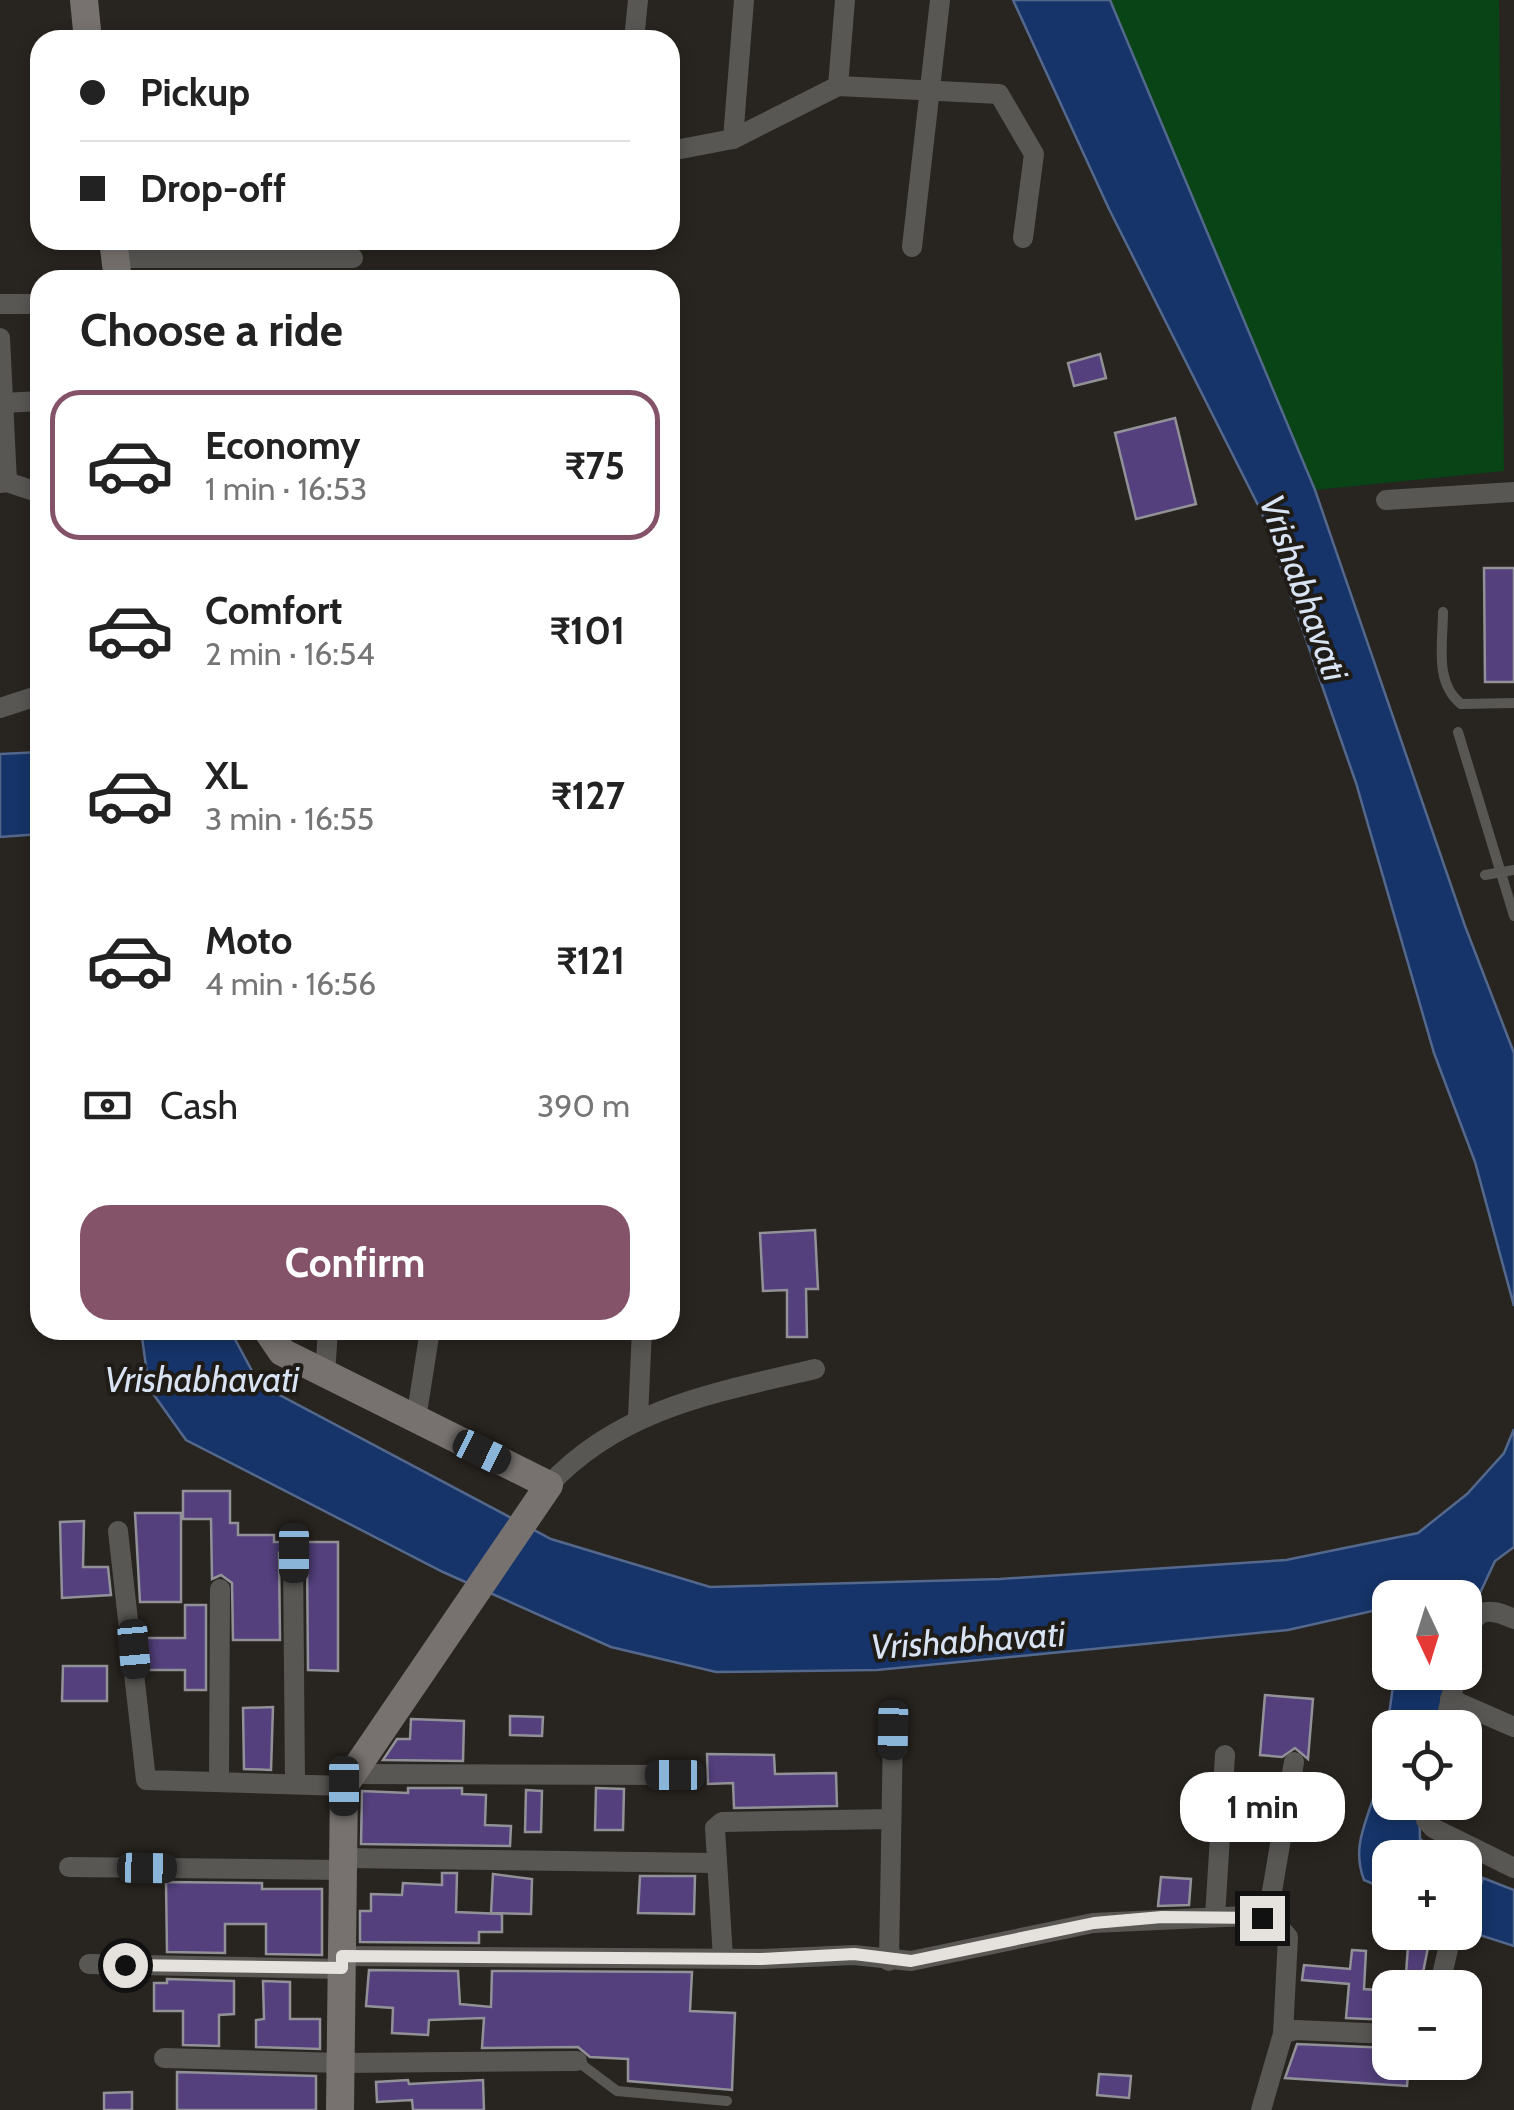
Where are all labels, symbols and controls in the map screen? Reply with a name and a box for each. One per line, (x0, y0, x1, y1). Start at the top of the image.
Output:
text: Pickup (140, 69, 250, 116)
text: Drop-off (140, 165, 286, 212)
text: Choose a ride (80, 303, 343, 357)
icon: car (85, 420, 175, 510)
text: Economy (205, 422, 360, 469)
text: ₹75 (565, 442, 625, 489)
text: 1 min · 16:53 (205, 469, 367, 508)
water label: Vrishabhavati (1251, 489, 1358, 687)
icon: car (85, 585, 175, 675)
text: Comfort (205, 587, 342, 634)
text: ₹101 (549, 607, 625, 654)
text: 2 min · 16:54 (205, 634, 375, 673)
icon: car (85, 750, 175, 840)
text: XL (205, 752, 248, 799)
text: ₹127 (551, 772, 625, 819)
text: 3 min · 16:55 (205, 799, 374, 838)
icon: car (85, 915, 175, 1005)
text: Moto (205, 917, 292, 964)
text: ₹121 (556, 937, 625, 984)
text: 4 min · 16:56 (205, 964, 376, 1003)
icon: cash (80, 1078, 135, 1133)
text: Cash (160, 1082, 238, 1129)
text: 390 m (537, 1086, 630, 1125)
button: Confirm (80, 1205, 630, 1320)
water label: Vrishabhavati (105, 1358, 300, 1401)
car (448, 1425, 516, 1479)
car (279, 1523, 309, 1583)
north arrow (1372, 1580, 1482, 1690)
map controls (1372, 1580, 1482, 2080)
water label: Vrishabhavati (869, 1612, 1067, 1668)
car (116, 1618, 152, 1680)
car (877, 1700, 909, 1760)
button: locate (1372, 1710, 1482, 1820)
car (329, 1756, 359, 1816)
car (645, 1760, 705, 1790)
callout: 1 min (1180, 1773, 1344, 1843)
text: 1 min (1226, 1787, 1299, 1826)
button: + (1372, 1840, 1482, 1950)
car (117, 1852, 177, 1884)
route end (1240, 1896, 1285, 1941)
route start (103, 1943, 148, 1988)
button: − (1372, 1970, 1482, 2080)

